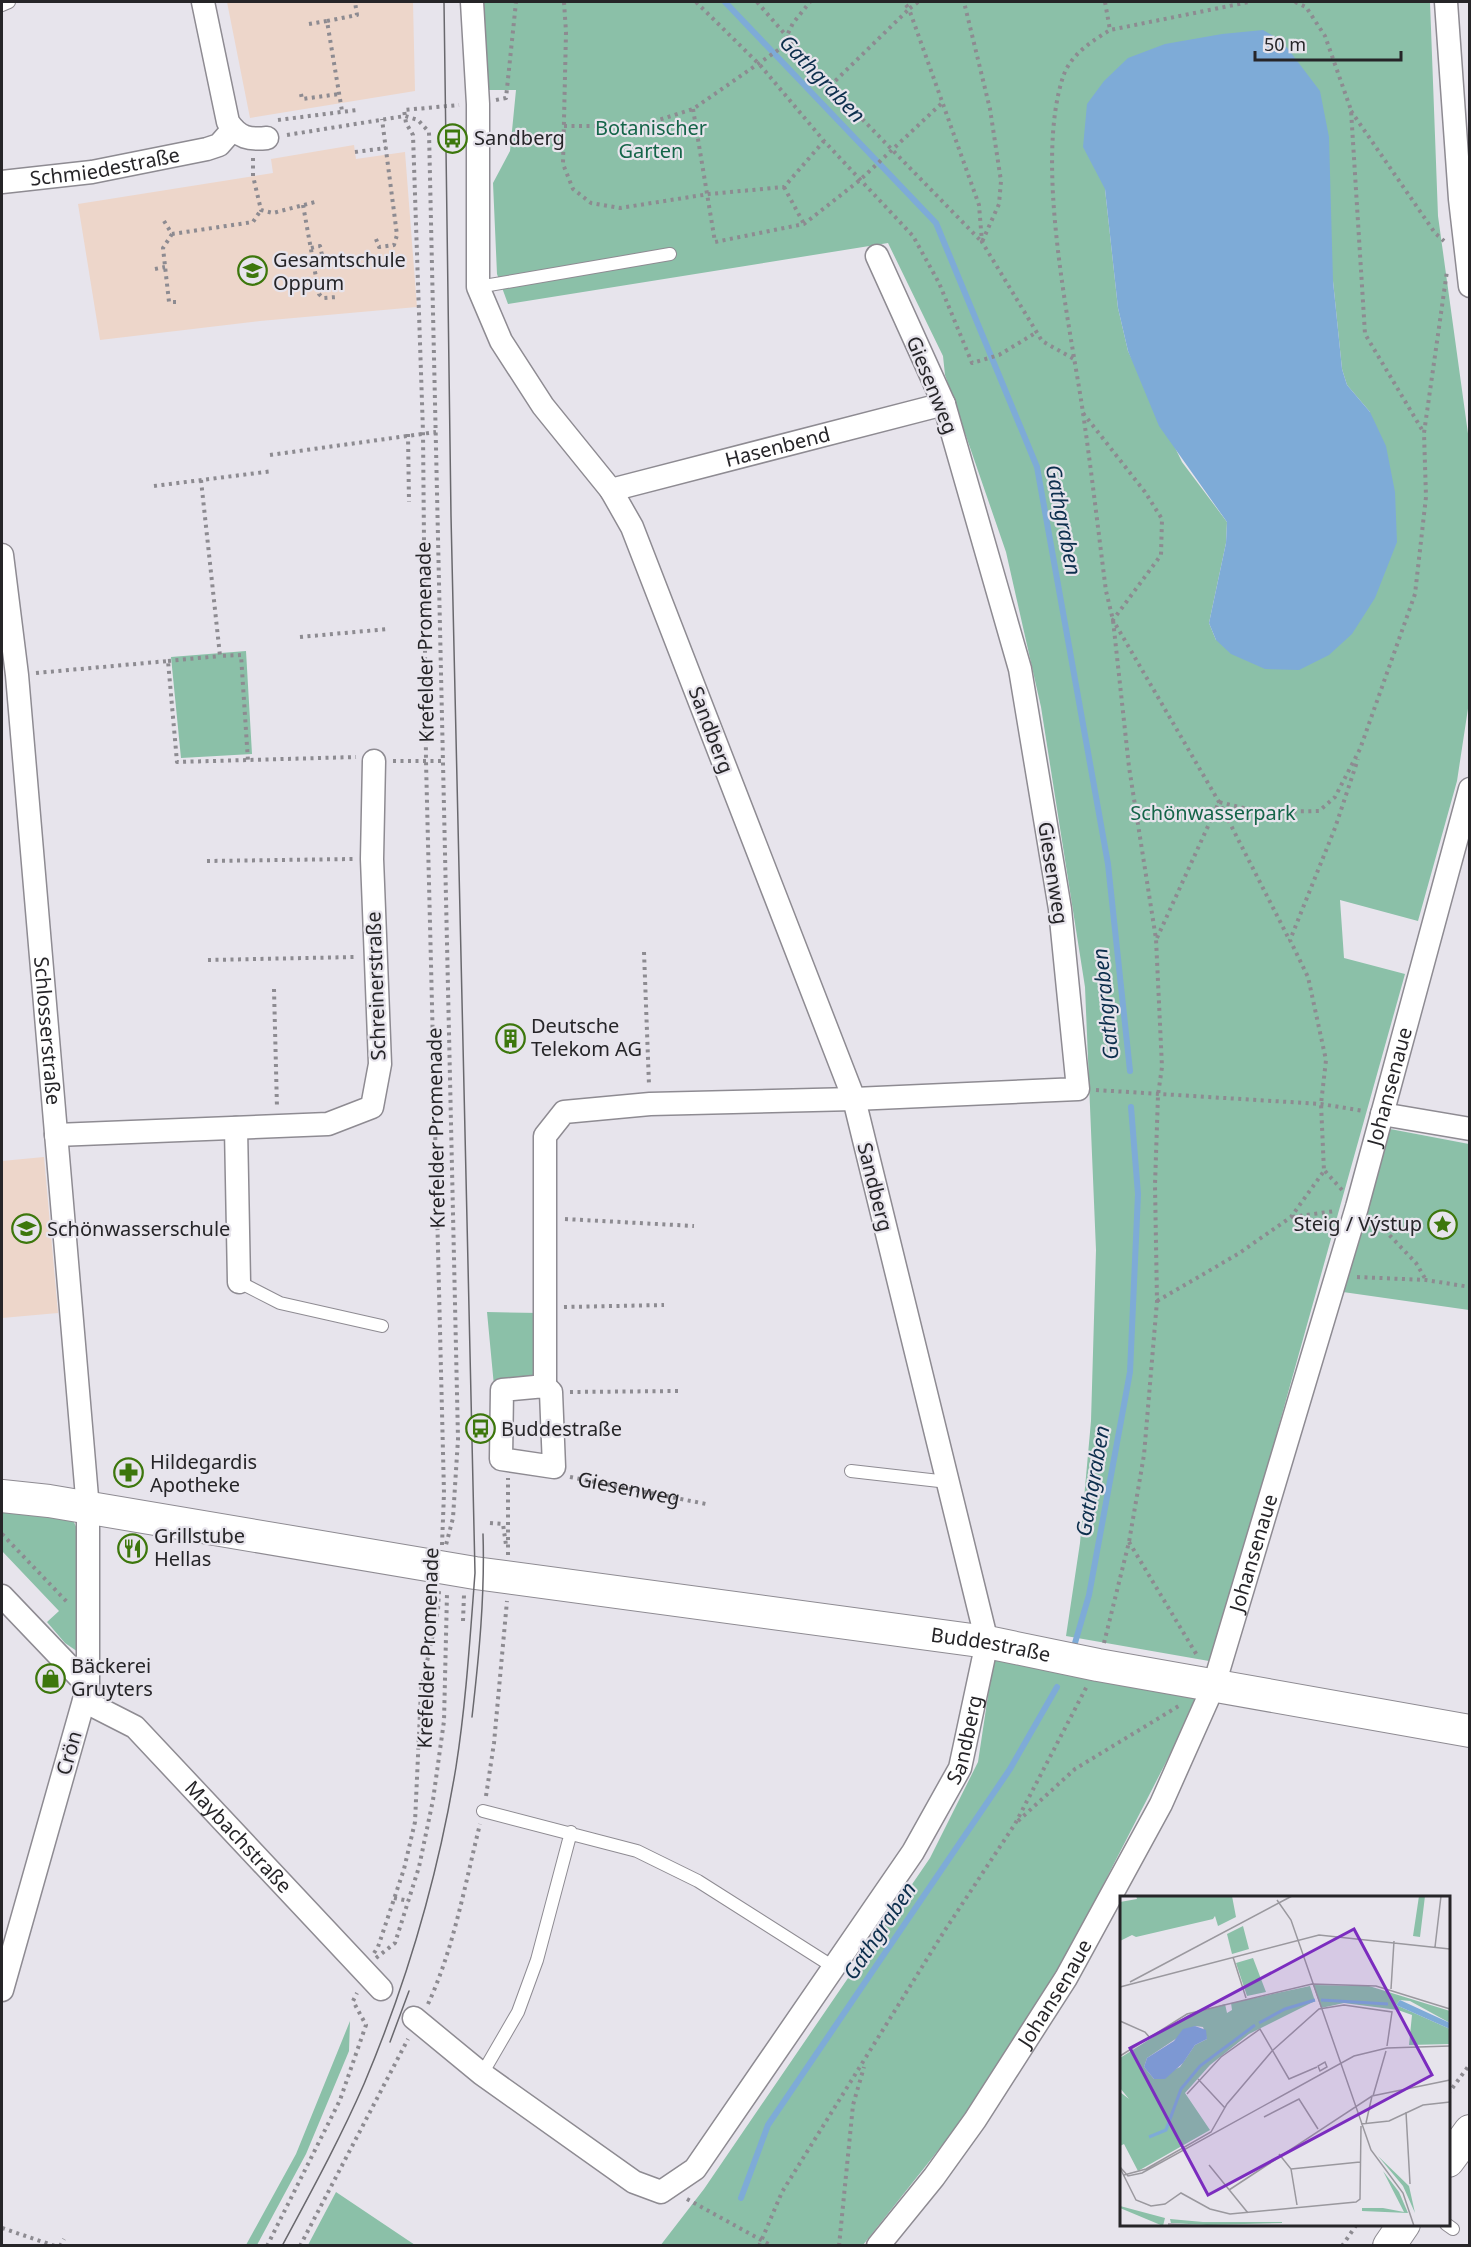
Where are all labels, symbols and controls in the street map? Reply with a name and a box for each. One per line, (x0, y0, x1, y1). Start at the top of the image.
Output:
scale bar (1255, 24, 1400, 62)
water label: Gathgraben (774, 28, 872, 128)
text: 50 m (1264, 32, 1306, 56)
park label: Botanischer Garten (595, 114, 707, 164)
bus stop icon: Sandberg (437, 122, 469, 154)
place label: Sandberg (474, 124, 565, 151)
street label: Schmiedestraße (29, 141, 182, 192)
place label: Gesamtschule Oppum (273, 246, 406, 296)
school or university icon: Gesamtschule Oppum (236, 255, 268, 287)
street label: Giesenweg (901, 332, 964, 438)
street label: Hasenbend (722, 420, 833, 473)
water label: Gathgraben (1040, 462, 1088, 578)
street label: Krefelder Promenade (409, 541, 440, 743)
street label: Sandberg (683, 683, 740, 777)
park label: Schönwasserpark (1130, 799, 1296, 826)
street label: Giesenweg (1032, 820, 1075, 926)
street label: Schreinerstraße (359, 911, 392, 1061)
water label: Gathgraben (1085, 947, 1125, 1061)
street label: Schlosserstraße (28, 955, 68, 1106)
place label: Deutsche Telekom AG (531, 1012, 642, 1062)
building icon: Deutsche Telekom AG (494, 1022, 526, 1054)
street label: Johansenaue (1360, 1024, 1418, 1151)
street label: Krefelder Promenade (420, 1027, 451, 1229)
street label: Sandberg (851, 1140, 900, 1234)
place icon: Steig / Výstup (1427, 1208, 1459, 1240)
place label: Steig / Výstup (1294, 1210, 1422, 1237)
school or university icon: Schönwasserschule (10, 1213, 42, 1245)
place label: Schönwasserschule (47, 1215, 230, 1242)
bus stop icon: Buddestraße (464, 1413, 496, 1445)
place label: Buddestraße (501, 1415, 622, 1442)
water label: Gathgraben (1068, 1423, 1116, 1538)
place label: Hildegardis Apotheke (150, 1448, 257, 1498)
pharmacy icon: Hildegardis Apotheke (113, 1457, 145, 1489)
street label: Giesenweg (576, 1465, 682, 1512)
street label: Johansenaue (1222, 1491, 1283, 1617)
place label: Grillstube Hellas (154, 1522, 245, 1572)
restaurant icon: Grillstube Hellas (117, 1532, 149, 1564)
street label: Krefelder Promenade (410, 1547, 445, 1749)
street label: Buddestraße (929, 1621, 1053, 1668)
place label: Bäckerei Gruyters (71, 1652, 153, 1702)
shop icon: Bäckerei Gruyters (34, 1662, 66, 1694)
street label: Sandberg (940, 1693, 988, 1789)
street label: Crön (49, 1728, 88, 1778)
street label: Maybachstraße (179, 1774, 298, 1899)
water label: Gathgraben (836, 1876, 922, 1985)
inset map (1120, 1896, 1450, 2226)
street label: Johansenaue (1010, 1934, 1098, 2054)

